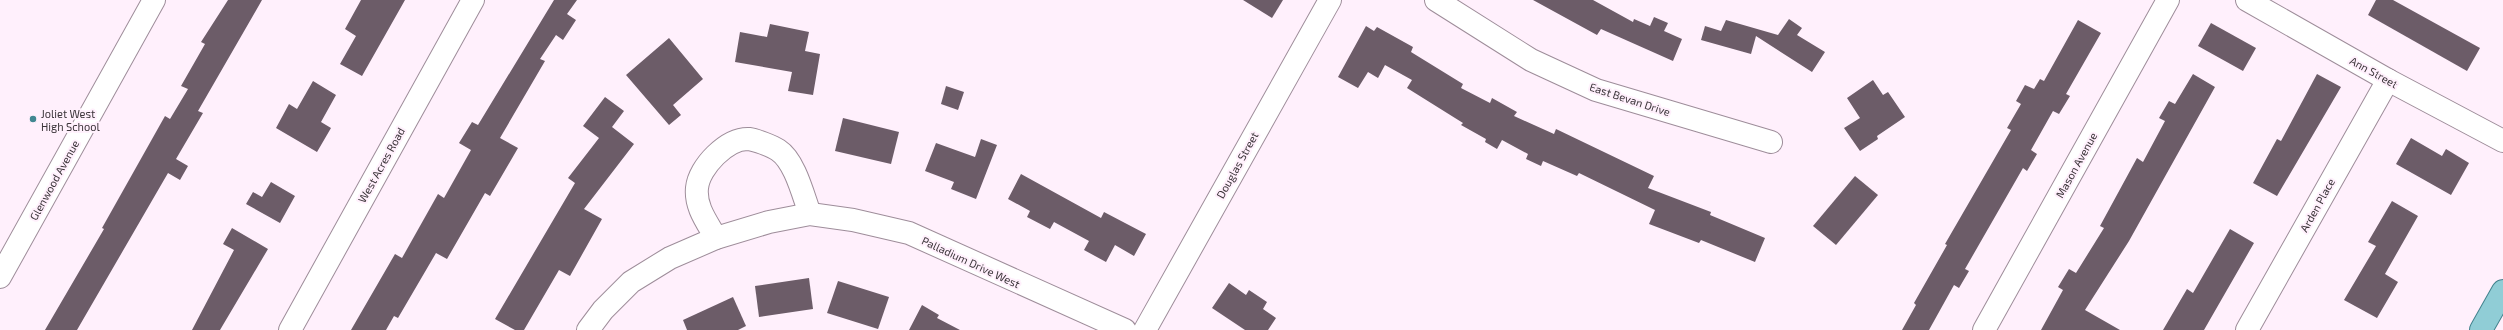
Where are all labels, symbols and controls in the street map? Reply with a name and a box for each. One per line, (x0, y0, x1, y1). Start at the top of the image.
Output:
street label: Ann Street (2348, 54, 2400, 90)
street label: East Bevan Drive (1588, 80, 1672, 118)
place label: Joliet West High School (41, 107, 100, 133)
marker: Joliet West High School (28, 114, 38, 124)
street label: West Acres Road (355, 125, 407, 205)
street label: Douglas Street (1213, 130, 1261, 200)
street label: Mason Avenue (2053, 130, 2099, 200)
street label: Glenwood Avenue (27, 138, 81, 222)
street label: Arden Place (2297, 176, 2337, 234)
street label: Palladium Drive West (920, 234, 1022, 290)

